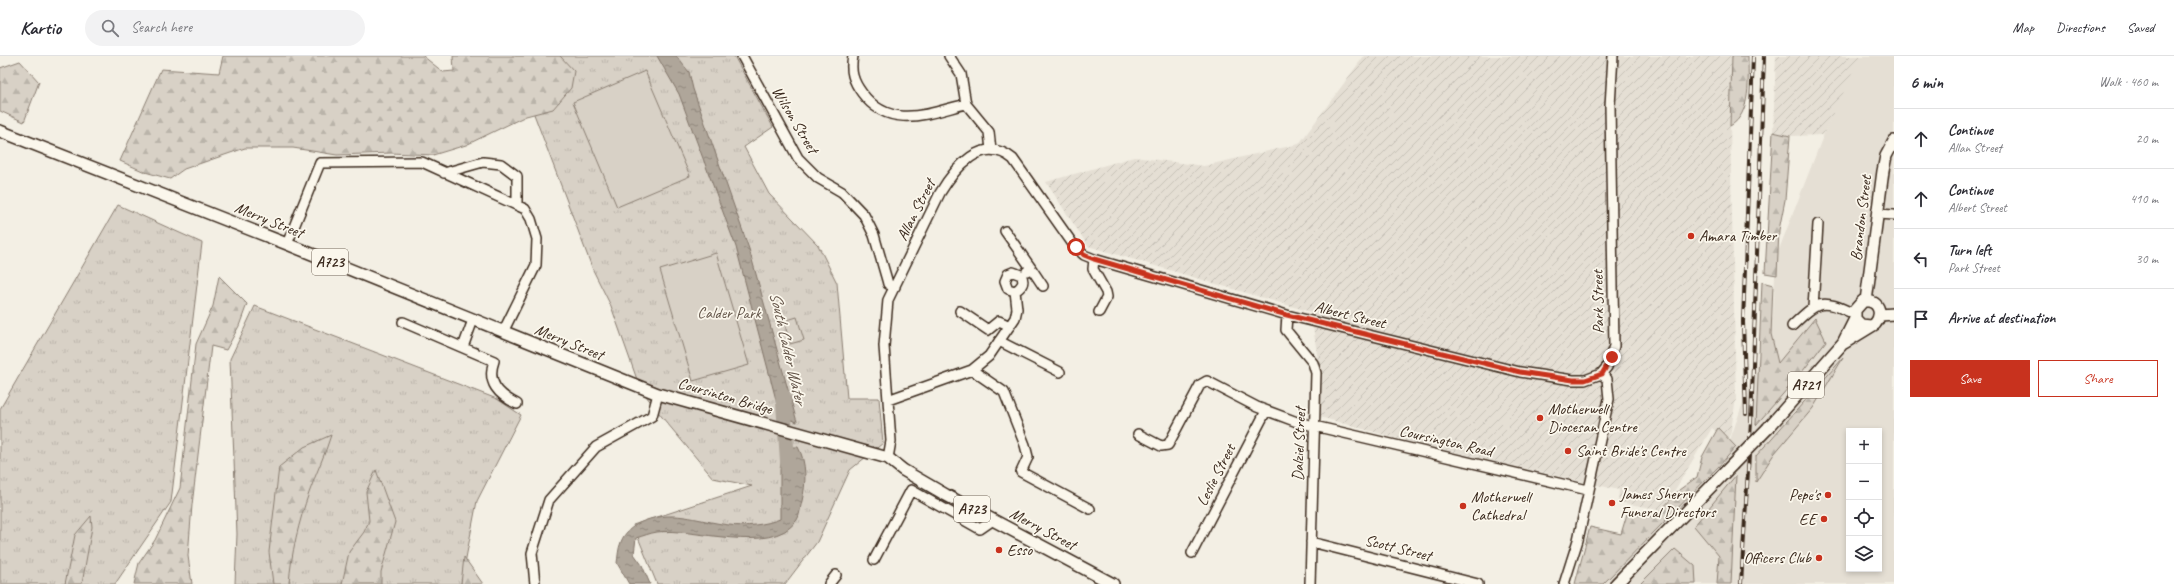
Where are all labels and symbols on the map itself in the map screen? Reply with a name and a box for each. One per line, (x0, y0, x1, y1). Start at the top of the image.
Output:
street label: Wilson Street (767, 83, 824, 159)
street label: Allan Street (892, 173, 941, 244)
street label: Brandon Street (1846, 173, 1876, 262)
street label: Merry Street (232, 197, 309, 244)
place label: Amara Timber (1699, 226, 1777, 246)
marker: Amara Timber (1686, 231, 1696, 241)
route start (1067, 238, 1085, 256)
road number: A723 (312, 249, 348, 275)
street label: Park Street (1587, 268, 1609, 334)
water label: South Calder Water (765, 290, 812, 409)
street label: Albert Street (1312, 297, 1389, 334)
park label: Calder Park (697, 303, 762, 323)
street label: Merry Street (532, 319, 609, 366)
route end (1603, 348, 1621, 366)
road number: A721 (1788, 372, 1824, 398)
street label: Coursinton Bridge (676, 373, 776, 419)
place label: Motherwell Diocesan Centre (1548, 399, 1639, 437)
street label: Dalziel Street (1288, 404, 1310, 481)
marker: Motherwell Diocesan Centre (1535, 413, 1545, 423)
street label: Coursington Road (1397, 421, 1497, 462)
street label: Leslie Street (1192, 439, 1241, 509)
place label: Saint Bride's Centre (1576, 441, 1688, 461)
marker: Saint Bride's Centre (1563, 446, 1573, 456)
place label: James Sherry Funeral Directors (1619, 484, 1717, 522)
place label: Pepe's (1789, 485, 1822, 505)
place label: Motherwell Cathedral (1471, 487, 1534, 525)
marker: Pepe's (1823, 490, 1833, 500)
road number: A723 (954, 496, 990, 522)
marker: James Sherry Funeral Directors (1607, 498, 1617, 508)
marker: Motherwell Cathedral (1458, 501, 1468, 511)
street label: Merry Street (1006, 503, 1082, 556)
place label: EE (1799, 509, 1818, 529)
marker: EE (1819, 514, 1829, 524)
street label: Scott Street (1363, 530, 1436, 567)
place label: Esso (1007, 540, 1033, 560)
marker: Esso (994, 545, 1004, 555)
place label: Officers Club (1743, 548, 1812, 568)
marker: Officers Club (1814, 553, 1824, 563)

